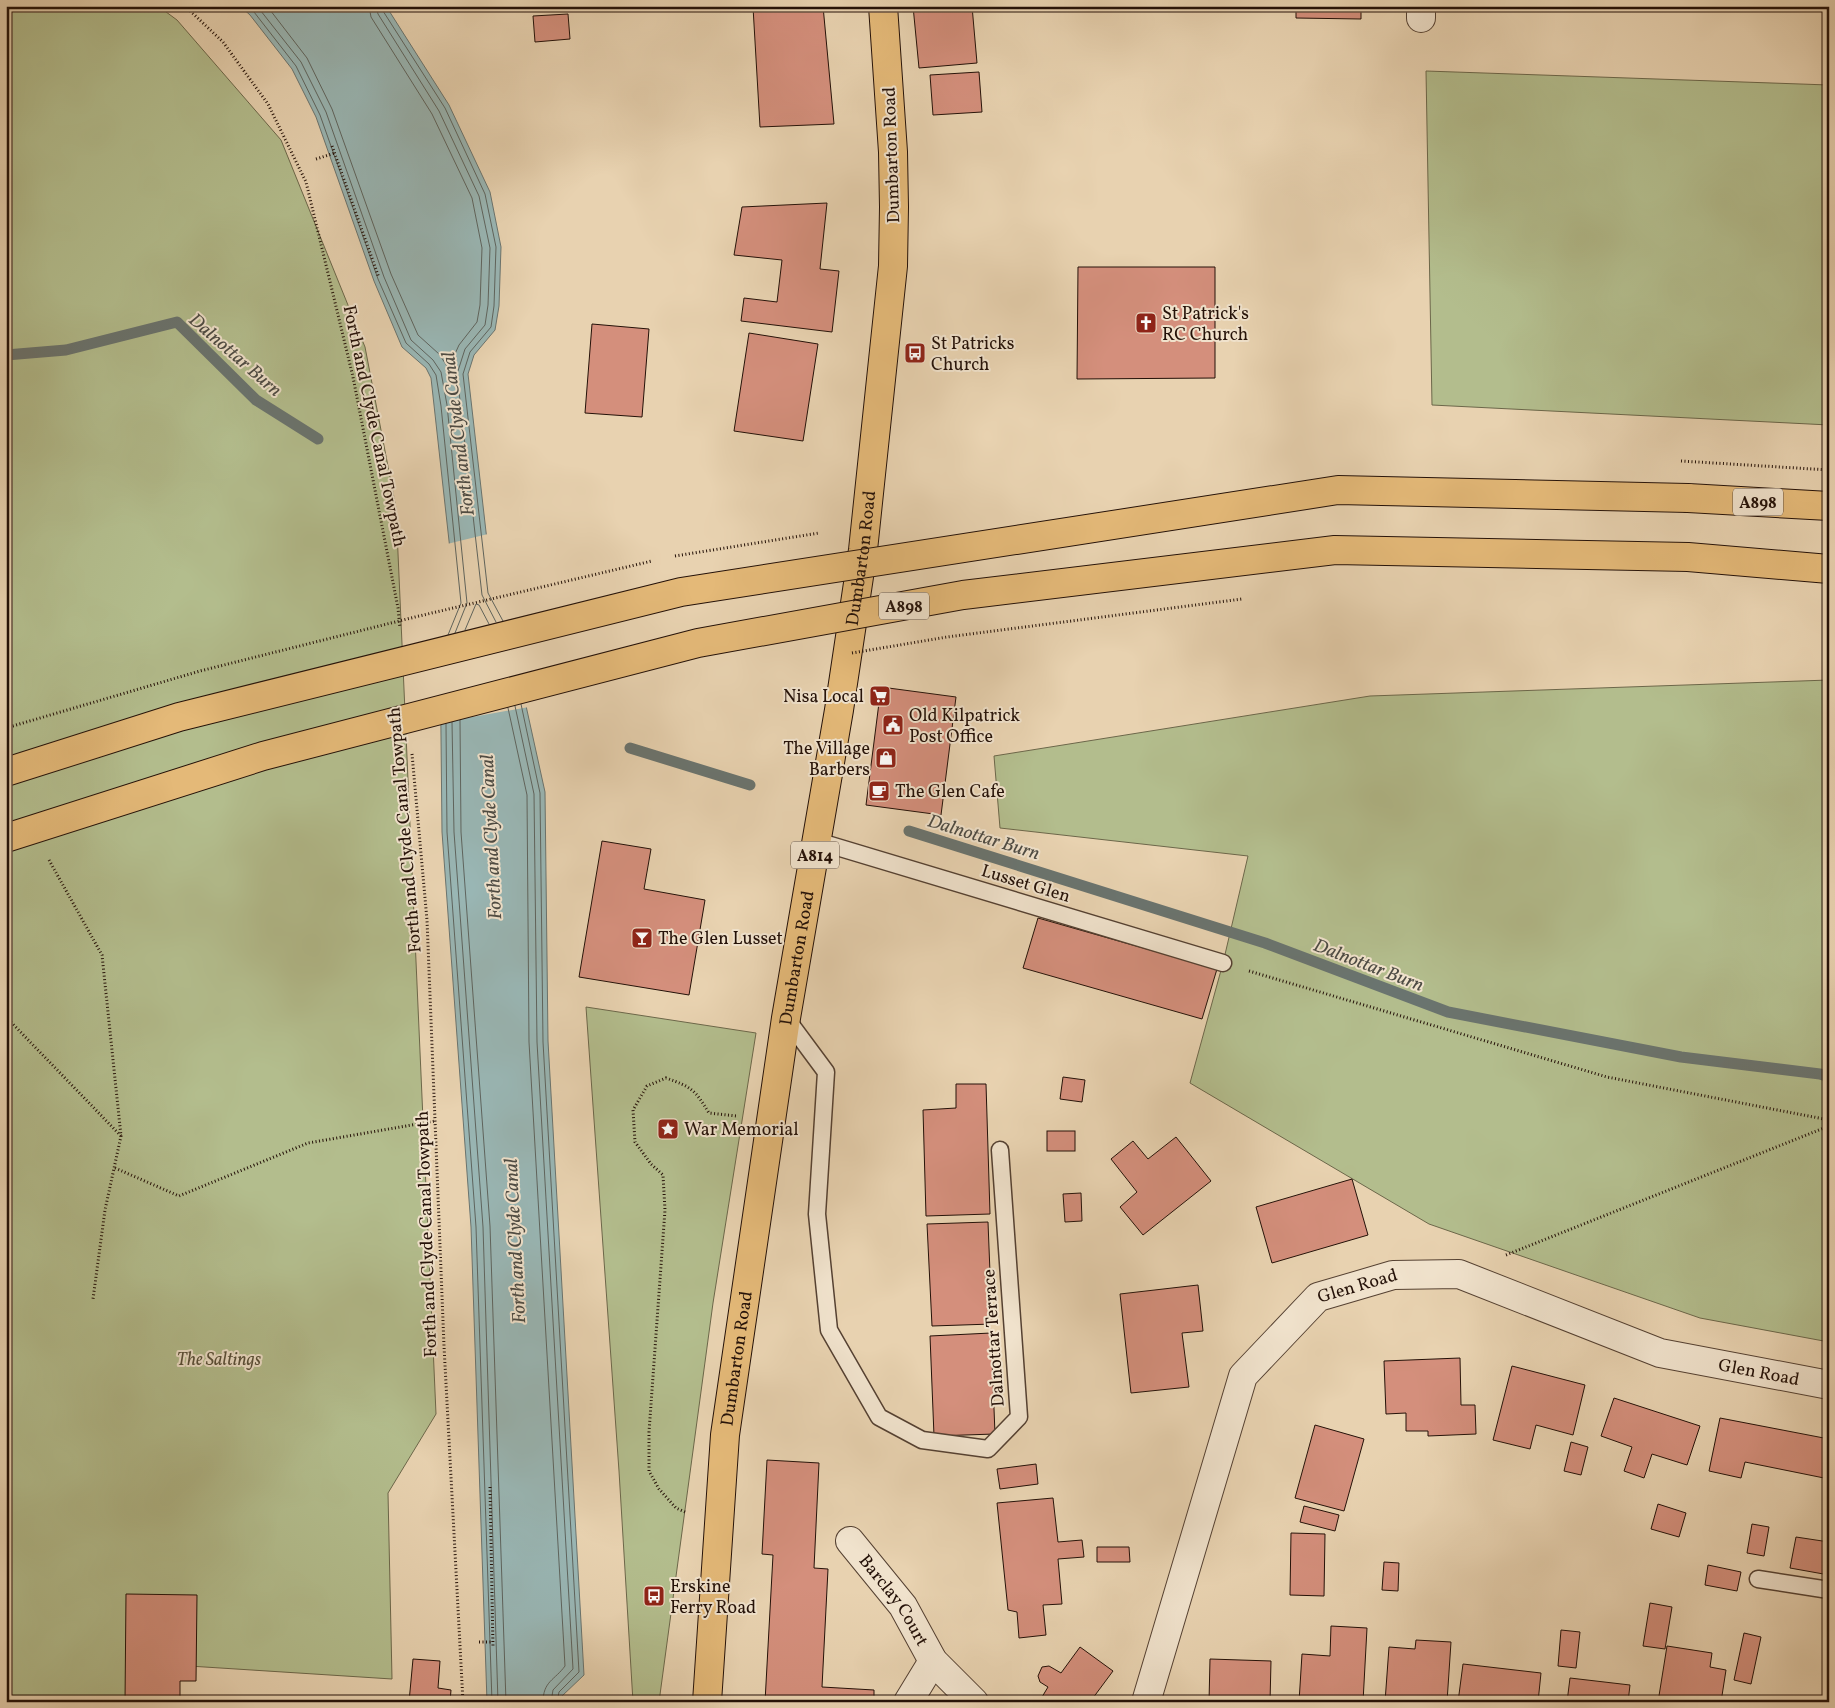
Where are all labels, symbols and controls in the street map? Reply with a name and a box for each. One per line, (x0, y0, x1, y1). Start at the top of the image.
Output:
street label: Dumbarton Road (878, 86, 907, 223)
place label: St Patrick's RC Church (1162, 302, 1249, 348)
street label: Forth and Clyde Canal Towpath (336, 303, 411, 550)
water label: Dalnottar Burn (182, 308, 287, 403)
church icon: St Patrick's RC Church (1134, 311, 1158, 335)
place label: St Patricks Church (931, 332, 1014, 378)
bus stop icon: St Patricks Church (903, 341, 927, 365)
water label: Forth and Clyde Canal (436, 350, 482, 517)
road number: A898 (1733, 488, 1783, 516)
street label: Dumbarton Road (841, 489, 883, 628)
road number: A898 (879, 592, 929, 620)
supermarket icon: Nisa Local (868, 684, 892, 708)
place label: Nisa Local (783, 685, 864, 710)
place label: Old Kilpatrick Post Office (909, 704, 1020, 750)
street label: Forth and Clyde Canal Towpath (382, 706, 429, 954)
public building icon: Old Kilpatrick Post Office (881, 713, 905, 737)
place label: The Village Barbers (783, 737, 870, 783)
shop icon: The Village Barbers (874, 746, 898, 770)
water label: Forth and Clyde Canal (475, 753, 509, 920)
cafe icon: The Glen Cafe (867, 779, 891, 803)
place label: The Glen Cafe (895, 780, 1005, 805)
water label: Dalnottar Burn (924, 809, 1043, 867)
road number: A814 (791, 842, 839, 868)
street label: Lusset Glen (978, 859, 1073, 910)
street label: Dumbarton Road (774, 889, 822, 1027)
bar icon: The Glen Lusset (630, 926, 654, 950)
place label: The Glen Lusset (658, 927, 783, 952)
water label: Dalnottar Burn (1309, 933, 1427, 999)
street label: Forth and Clyde Canal Towpath (411, 1110, 444, 1358)
place icon: War Memorial (656, 1117, 680, 1141)
place label: War Memorial (684, 1118, 799, 1143)
water label: Forth and Clyde Canal (499, 1157, 533, 1324)
street label: Glen Road (1315, 1263, 1401, 1310)
street label: Dalnottar Terrace (977, 1268, 1012, 1408)
street label: Dumbarton Road (715, 1289, 760, 1428)
park label: The Saltings (177, 1348, 262, 1373)
street label: Glen Road (1716, 1353, 1801, 1393)
street label: Barclay Court (852, 1550, 934, 1651)
place label: Erskine Ferry Road (670, 1575, 756, 1621)
bus stop icon: Erskine Ferry Road (642, 1584, 666, 1608)

